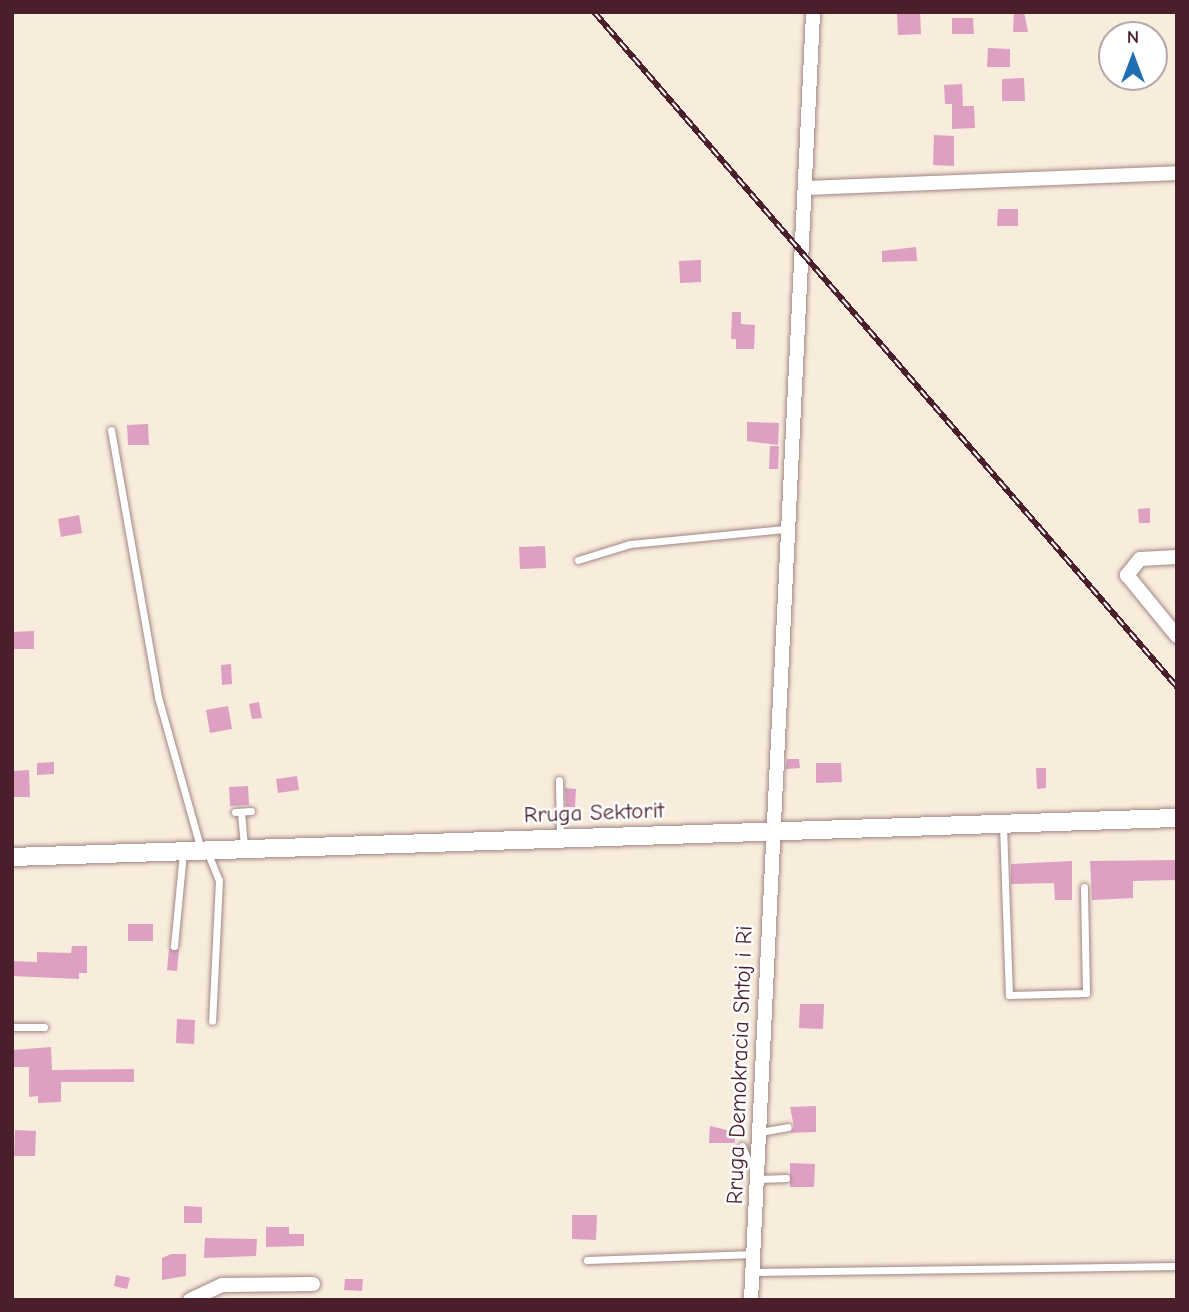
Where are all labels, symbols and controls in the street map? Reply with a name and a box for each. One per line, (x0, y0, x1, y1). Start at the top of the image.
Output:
north arrow (1098, 21, 1168, 91)
text: N (1127, 26, 1139, 48)
street label: Rruga Sektorit (523, 797, 665, 829)
street label: Rruga Demokracia Shtoj i Ri (721, 925, 759, 1205)

